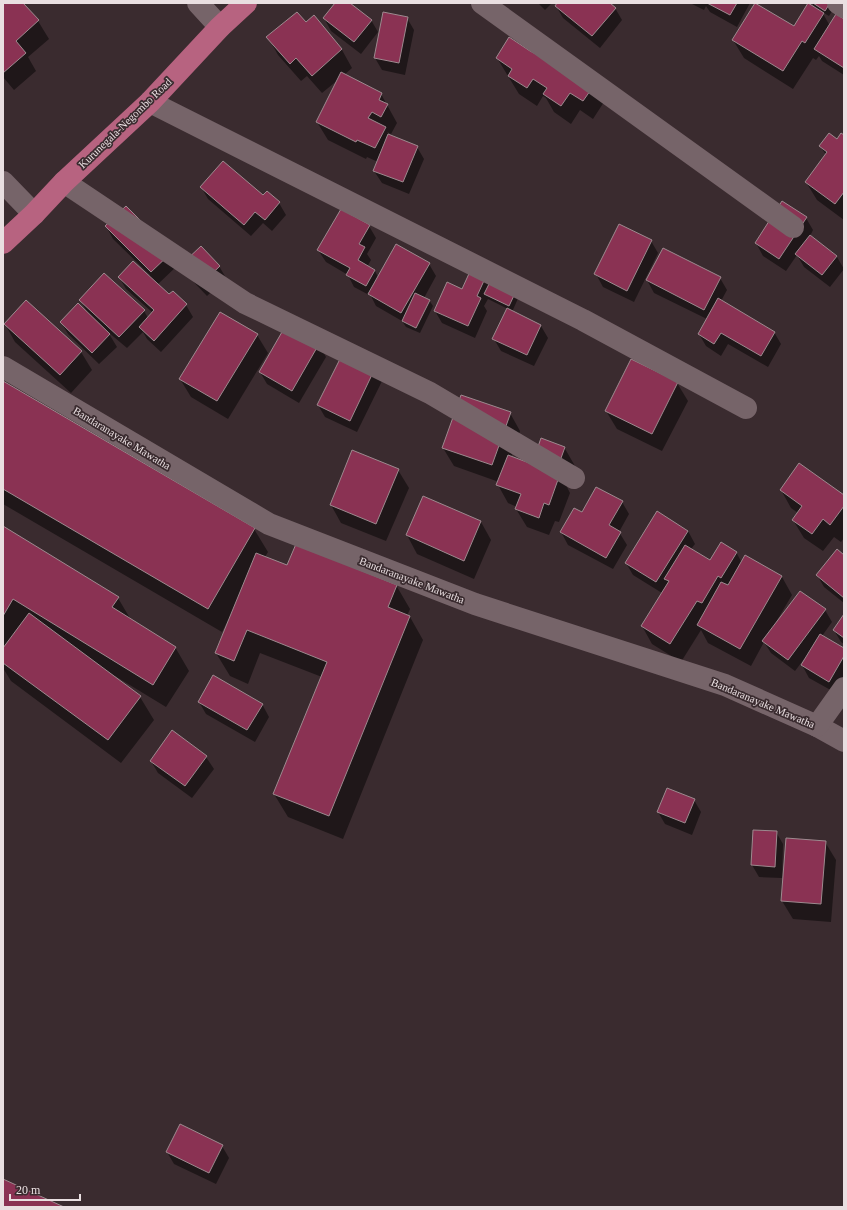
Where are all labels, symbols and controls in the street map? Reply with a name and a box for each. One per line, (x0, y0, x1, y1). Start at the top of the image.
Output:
street label: Kurunegala-Negombo Road (76, 75, 174, 170)
street label: Bandaranayake Mawatha (71, 404, 173, 472)
street label: Bandaranayake Mawatha (358, 554, 466, 606)
street label: Bandaranayake Mawatha (709, 676, 817, 730)
scale bar (10, 1176, 80, 1202)
text: 20 m (16, 1183, 41, 1197)

